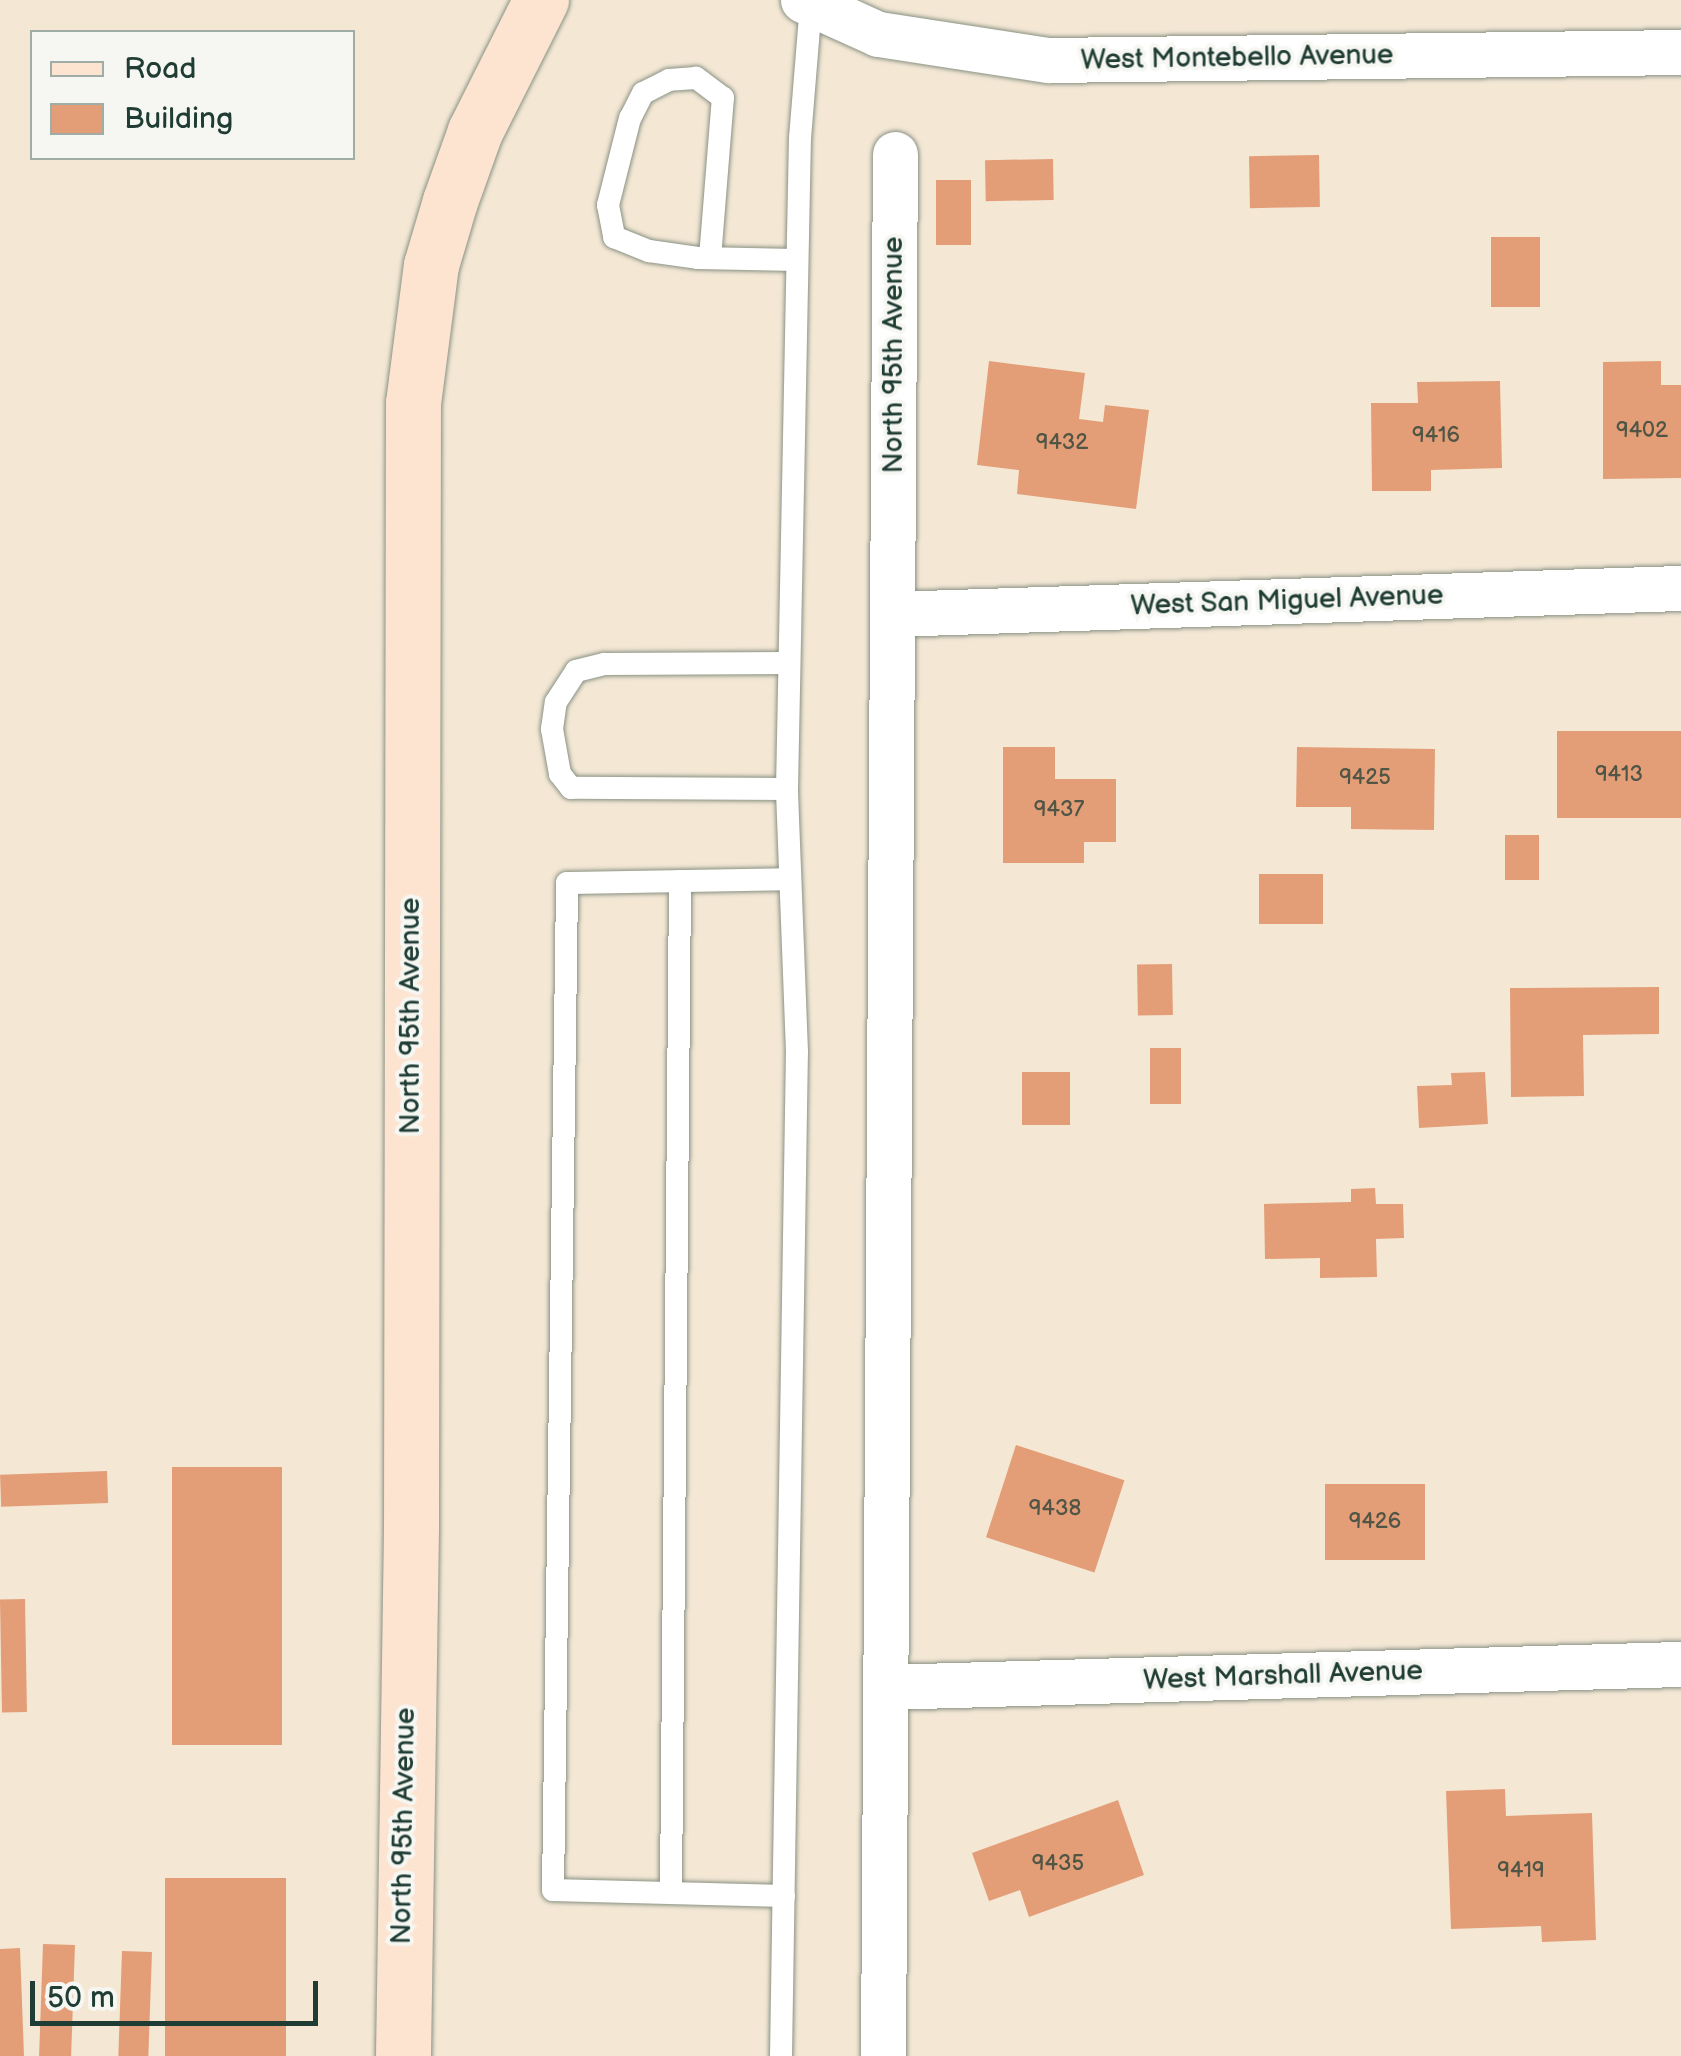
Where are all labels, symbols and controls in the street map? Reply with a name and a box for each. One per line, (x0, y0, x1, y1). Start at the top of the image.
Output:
legend (30, 30, 355, 160)
street label: West Montebello Avenue (1080, 38, 1394, 78)
text: Road (124, 51, 197, 87)
text: Building (124, 101, 233, 137)
street label: North 95th Avenue (877, 237, 911, 473)
house number: 9402 (1616, 418, 1668, 444)
house number: 9416 (1412, 423, 1460, 449)
house number: 9432 (1036, 430, 1088, 456)
street label: West San Miguel Avenue (1130, 579, 1444, 623)
house number: 9413 (1595, 762, 1643, 788)
house number: 9425 (1339, 765, 1391, 791)
house number: 9437 (1034, 797, 1084, 823)
street label: North 95th Avenue (394, 898, 428, 1134)
house number: 9438 (1029, 1496, 1081, 1522)
house number: 9426 (1349, 1509, 1401, 1535)
street label: West Marshall Avenue (1143, 1654, 1423, 1698)
street label: North 95th Avenue (385, 1707, 423, 1945)
house number: 9435 (1032, 1851, 1084, 1877)
house number: 9419 (1497, 1858, 1545, 1884)
scale bar (35, 1961, 322, 2023)
text: 50 m (47, 1980, 115, 2016)

